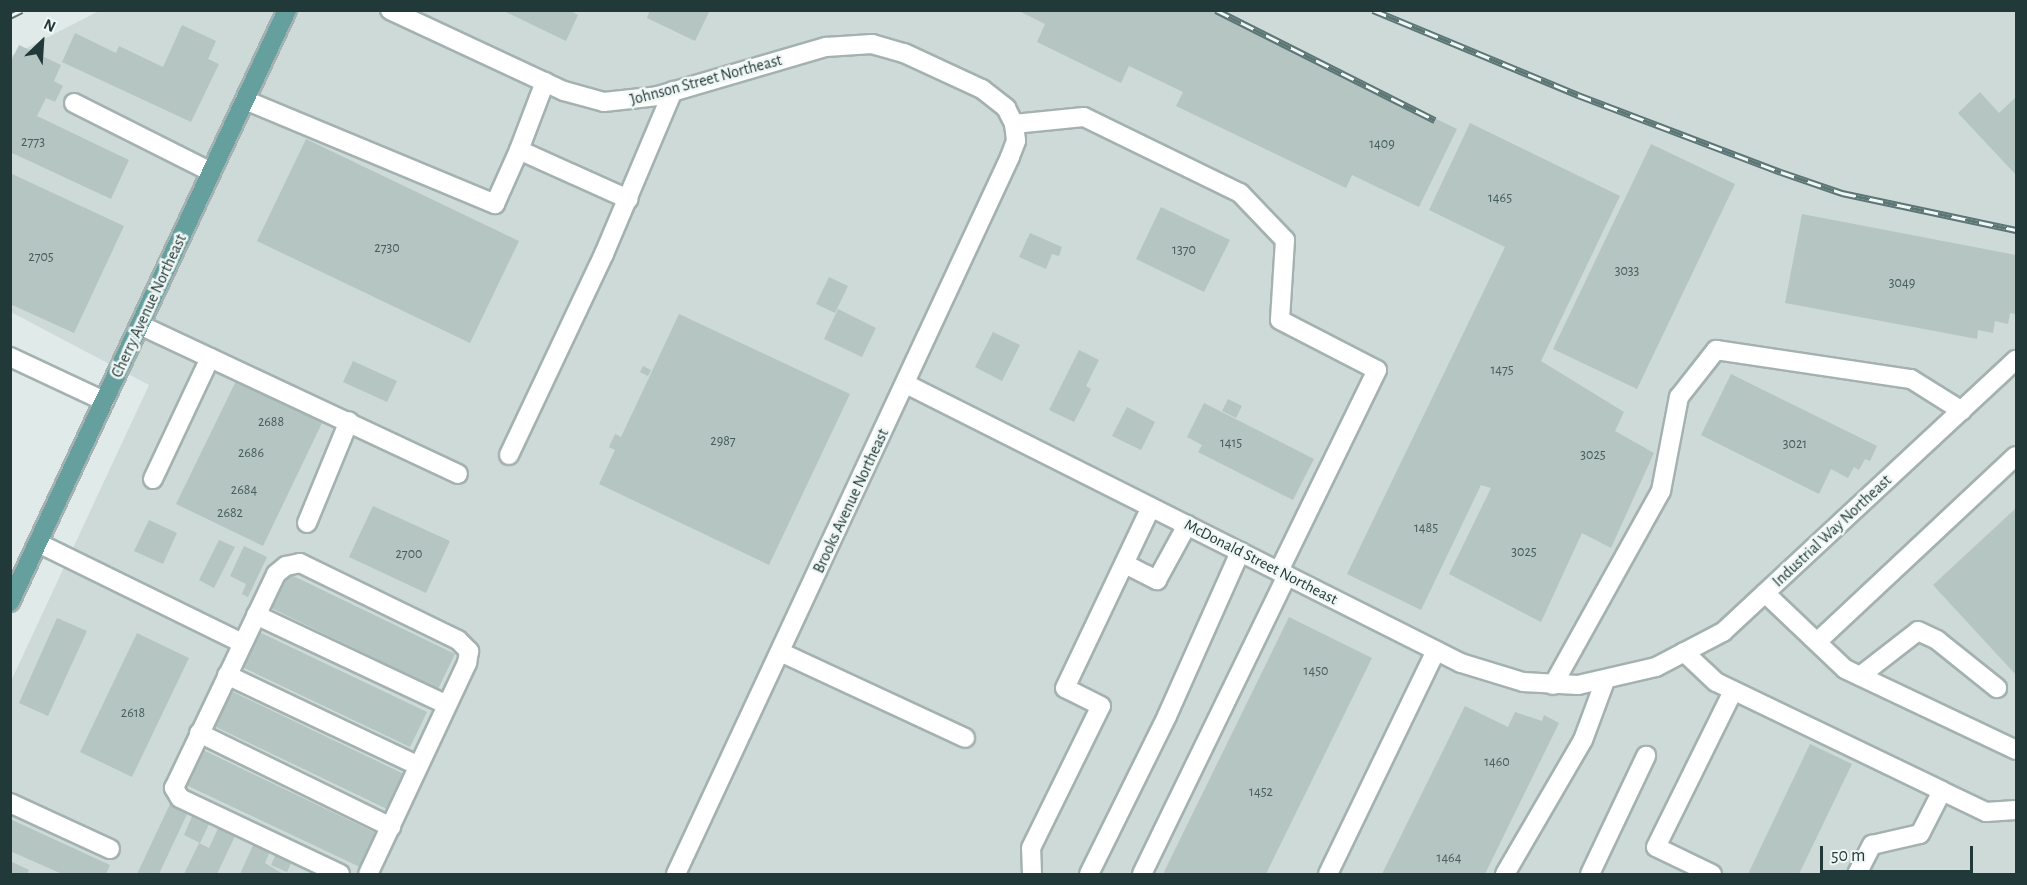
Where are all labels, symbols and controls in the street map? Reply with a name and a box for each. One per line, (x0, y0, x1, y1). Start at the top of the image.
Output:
north arrow (12, 12, 72, 72)
text: N (41, 16, 58, 35)
street label: Johnson Street Northeast (628, 50, 784, 110)
house number: 2773 (21, 134, 45, 150)
house number: 1409 (1369, 136, 1395, 152)
house number: 1465 (1488, 190, 1512, 206)
street label: Cherry Avenue Northeast (107, 231, 191, 381)
house number: 2730 (374, 240, 400, 256)
house number: 1370 (1172, 242, 1196, 258)
house number: 2705 (28, 249, 54, 265)
house number: 3033 (1615, 263, 1639, 279)
house number: 3049 (1889, 275, 1915, 291)
house number: 1475 (1490, 362, 1514, 378)
house number: 2688 (258, 414, 284, 430)
street label: Brooks Avenue Northeast (809, 426, 893, 576)
house number: 2987 (710, 433, 736, 449)
house number: 1415 (1220, 435, 1242, 451)
house number: 3021 (1783, 436, 1807, 452)
house number: 2686 (238, 445, 264, 461)
house number: 3025 (1580, 447, 1606, 463)
street label: Industrial Way Northeast (1769, 471, 1895, 591)
house number: 2684 (231, 482, 257, 498)
house number: 2682 (217, 505, 243, 521)
street label: McDonald Street Northeast (1181, 515, 1341, 609)
house number: 1485 (1414, 520, 1438, 536)
house number: 3025 (1511, 544, 1537, 560)
house number: 2700 (396, 546, 422, 562)
house number: 1450 (1304, 663, 1328, 679)
house number: 2618 (121, 705, 145, 721)
house number: 1460 (1484, 754, 1510, 770)
house number: 1452 (1249, 784, 1273, 800)
scale bar (1823, 834, 1976, 872)
text: 50 m (1831, 847, 1865, 865)
house number: 1464 (1437, 850, 1461, 866)

